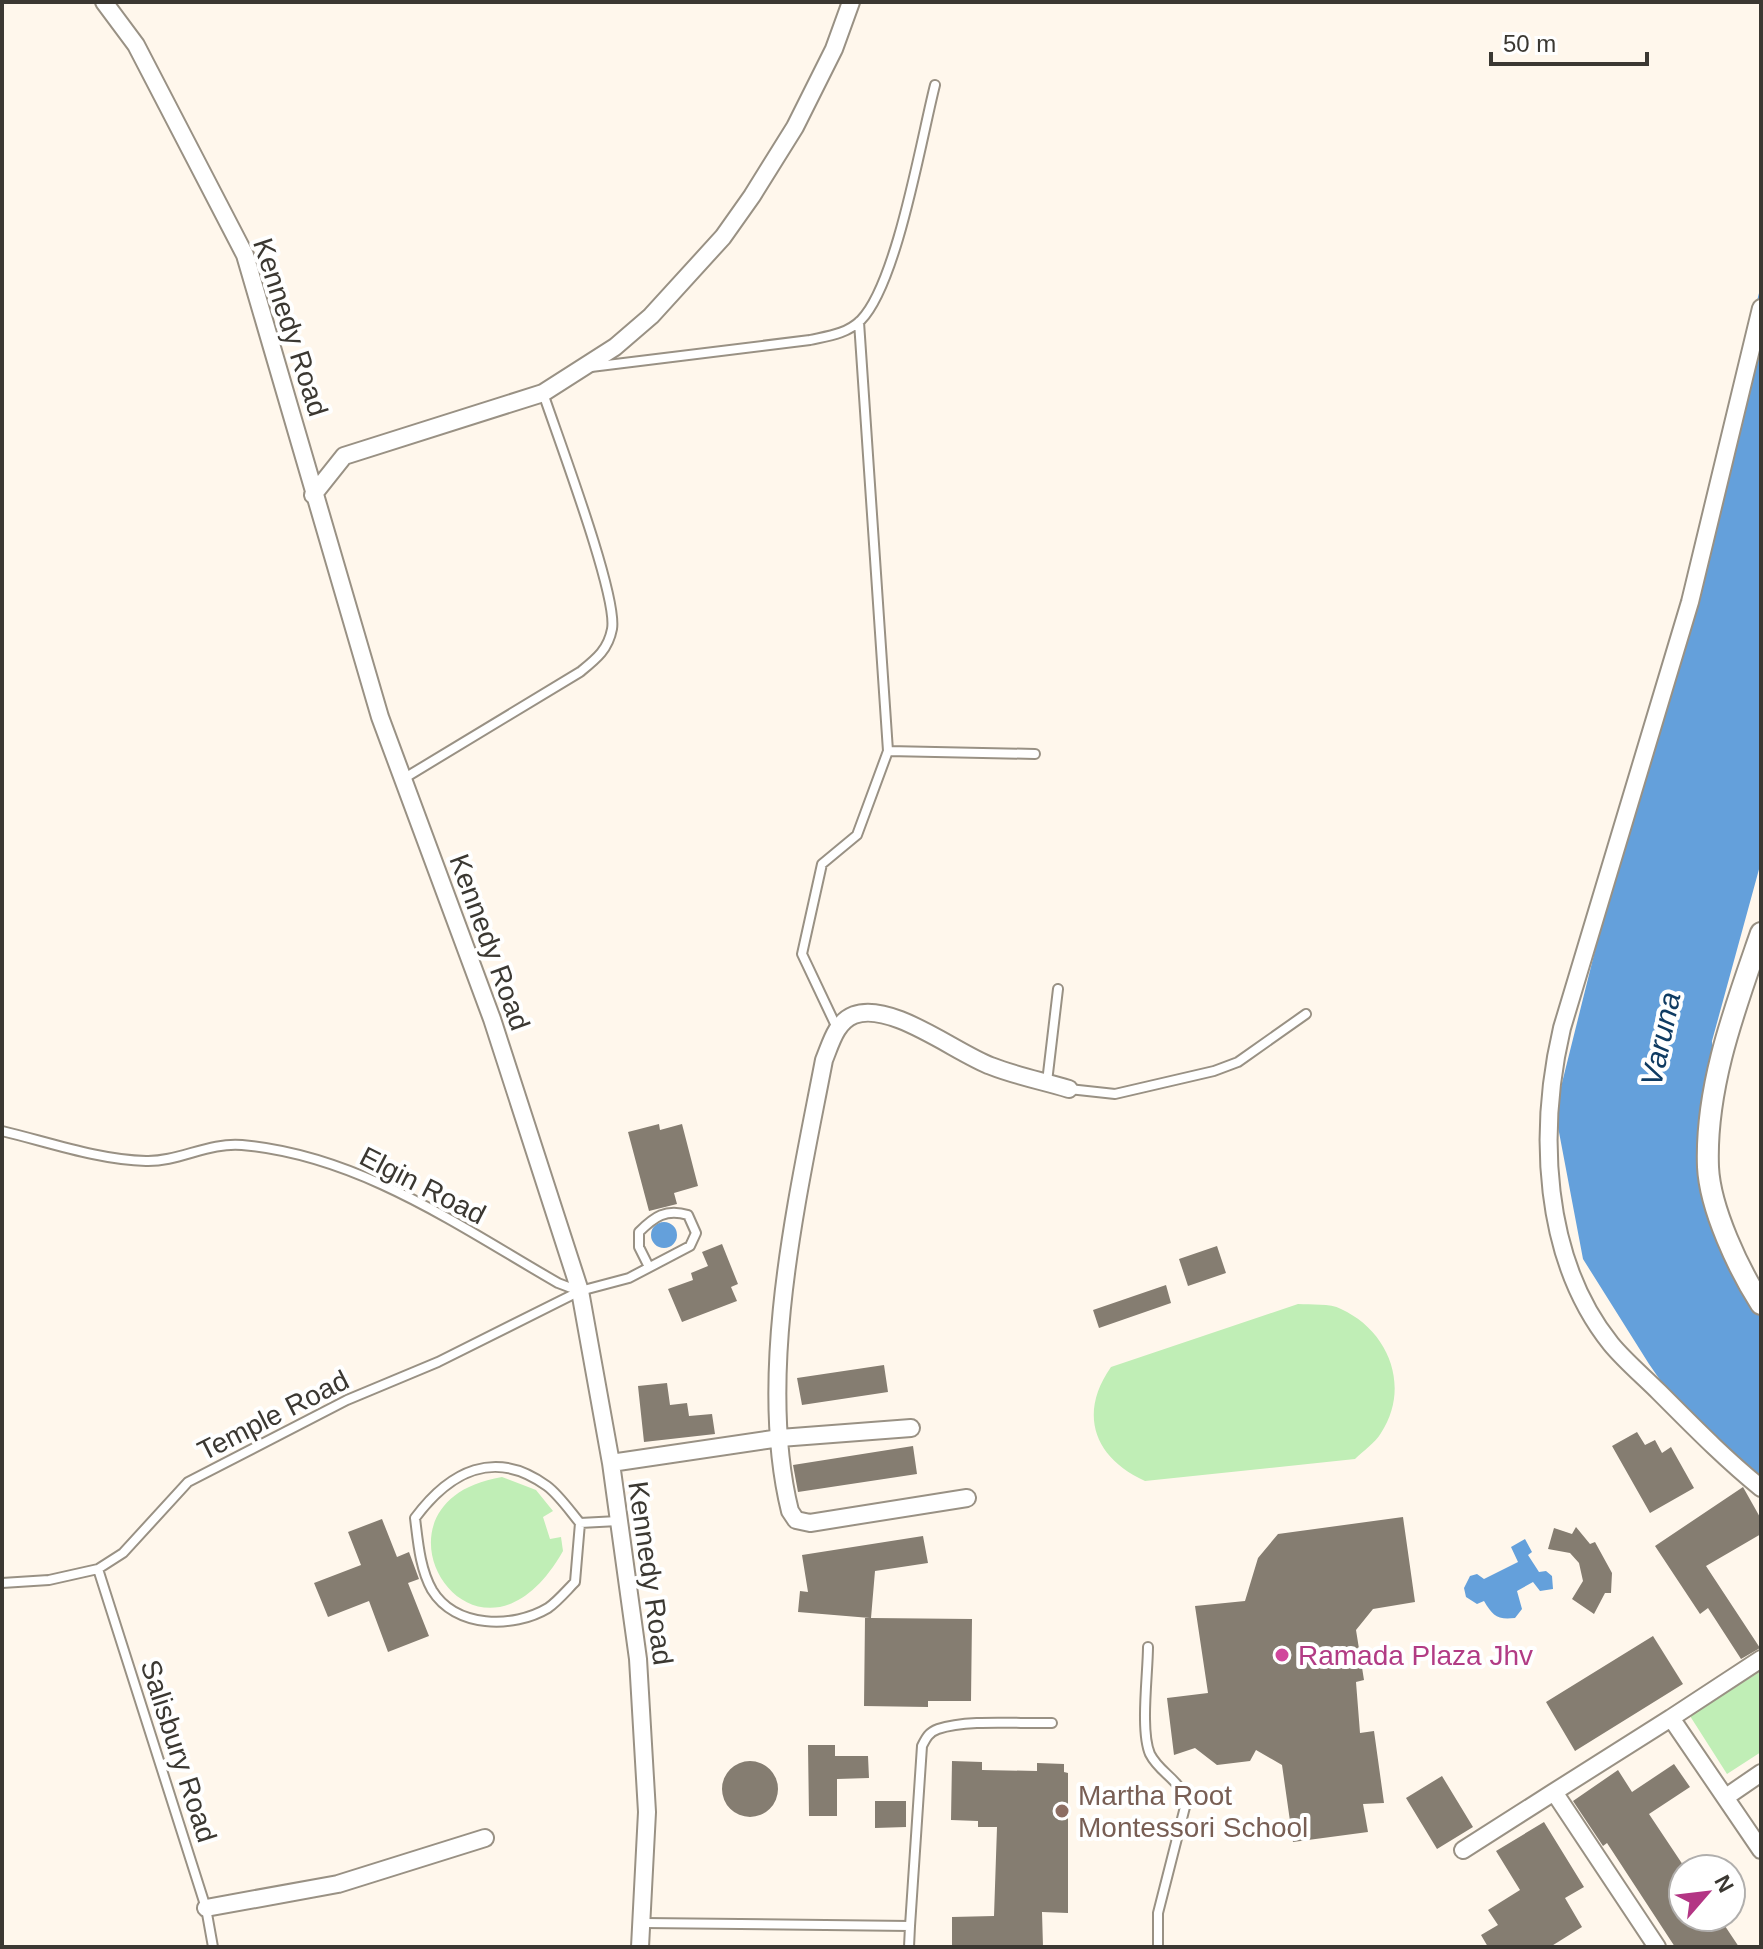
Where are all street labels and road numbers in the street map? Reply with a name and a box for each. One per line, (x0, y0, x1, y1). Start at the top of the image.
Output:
street label: Kennedy Road (247, 234, 334, 420)
street label: Kennedy Road (443, 850, 536, 1035)
street label: Elgin Road (355, 1141, 491, 1230)
street label: Temple Road (193, 1364, 354, 1467)
street label: Kennedy Road (622, 1479, 679, 1667)
street label: Salisbury Road (134, 1656, 223, 1846)

